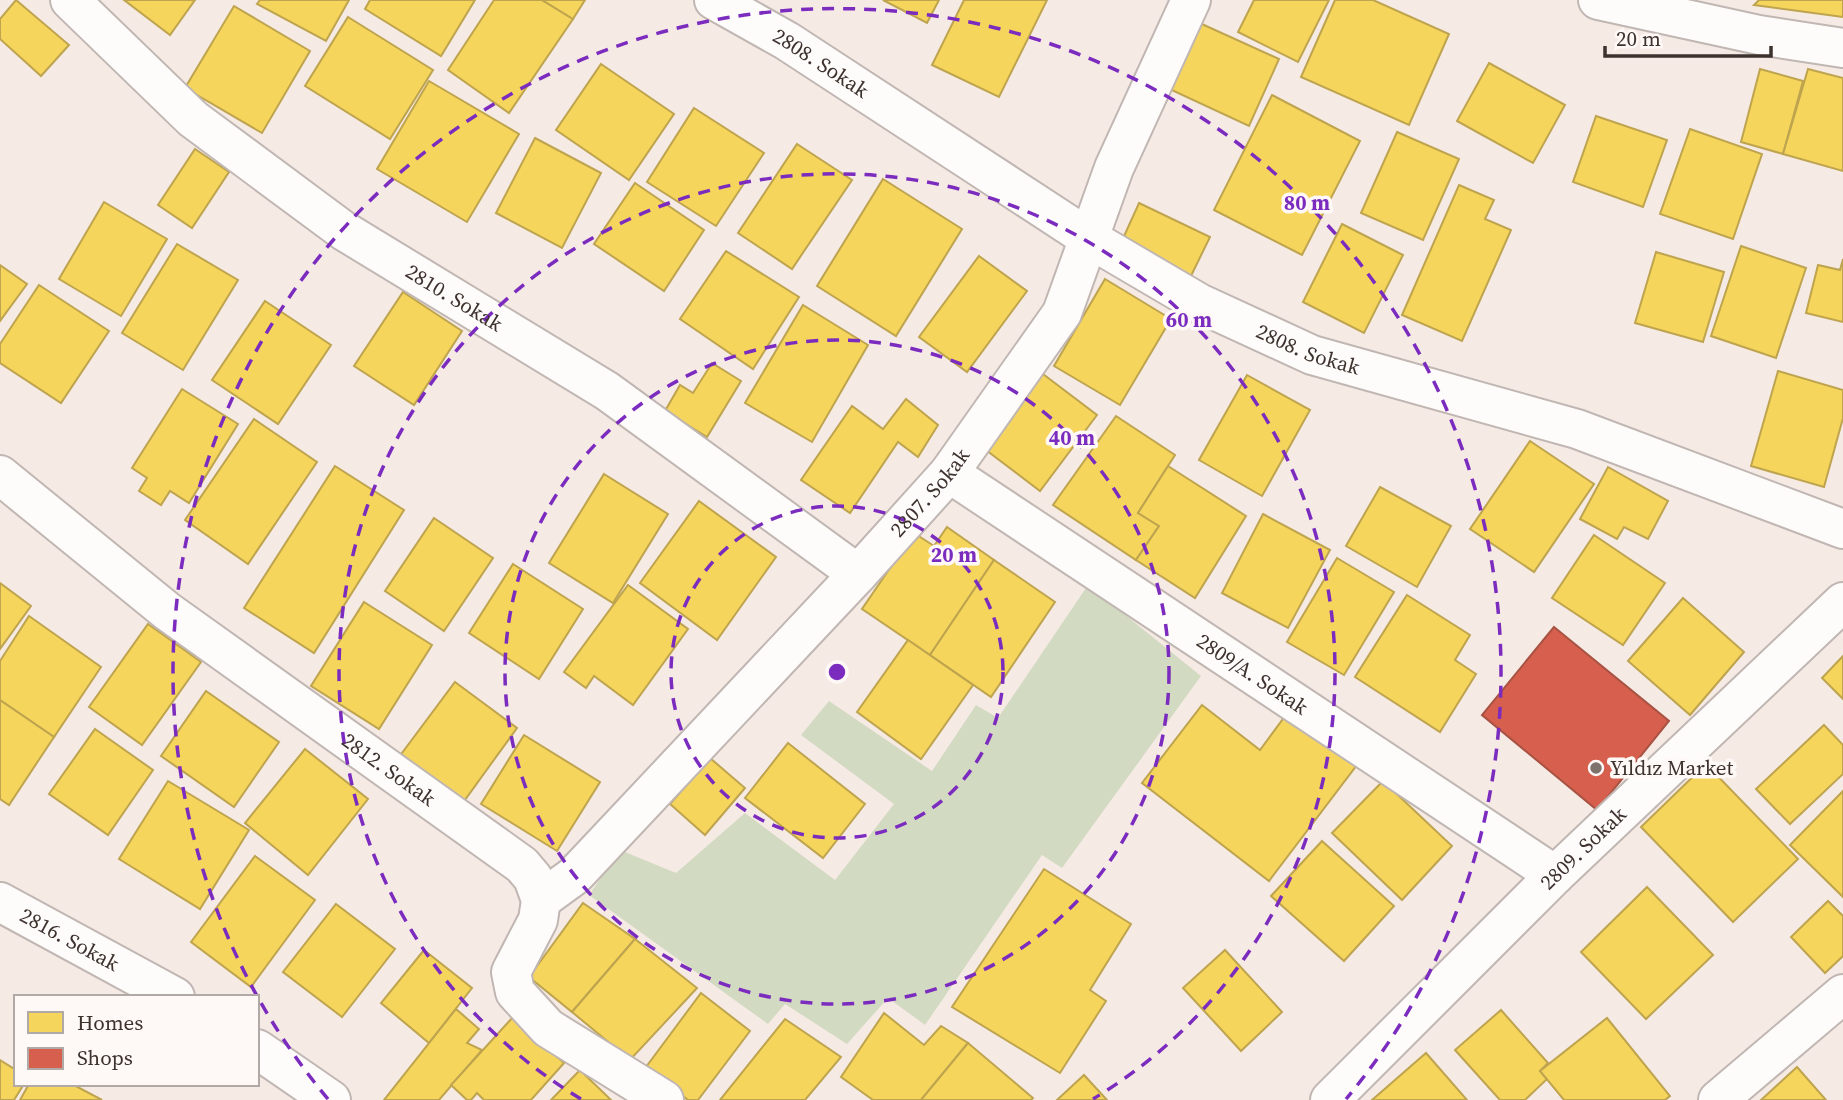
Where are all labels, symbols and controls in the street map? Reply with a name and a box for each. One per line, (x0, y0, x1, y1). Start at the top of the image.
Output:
scale bar (1605, 14, 1771, 58)
street label: 2808. Sokak (768, 21, 875, 105)
text: 20 m (1616, 24, 1661, 53)
text: 80 m (1284, 188, 1330, 217)
street label: 2810. Sokak (400, 257, 509, 339)
text: 60 m (1166, 305, 1212, 334)
street label: 2808. Sokak (1252, 316, 1364, 382)
text: 40 m (1049, 423, 1095, 452)
street label: 2807. Sokak (883, 442, 976, 543)
text: 20 m (931, 540, 977, 569)
street label: 2809/A. Sokak (1191, 626, 1315, 722)
centre of rings (825, 660, 849, 684)
street label: 2812. Sokak (336, 726, 442, 813)
place label: Yıldız Market (1610, 753, 1734, 782)
marker: Yıldız Market (1588, 760, 1604, 776)
street label: 2809. Sokak (1533, 800, 1633, 896)
street label: 2816. Sokak (15, 901, 125, 978)
legend (14, 995, 259, 1086)
text: Homes (77, 1008, 143, 1037)
text: Shops (77, 1043, 133, 1072)

